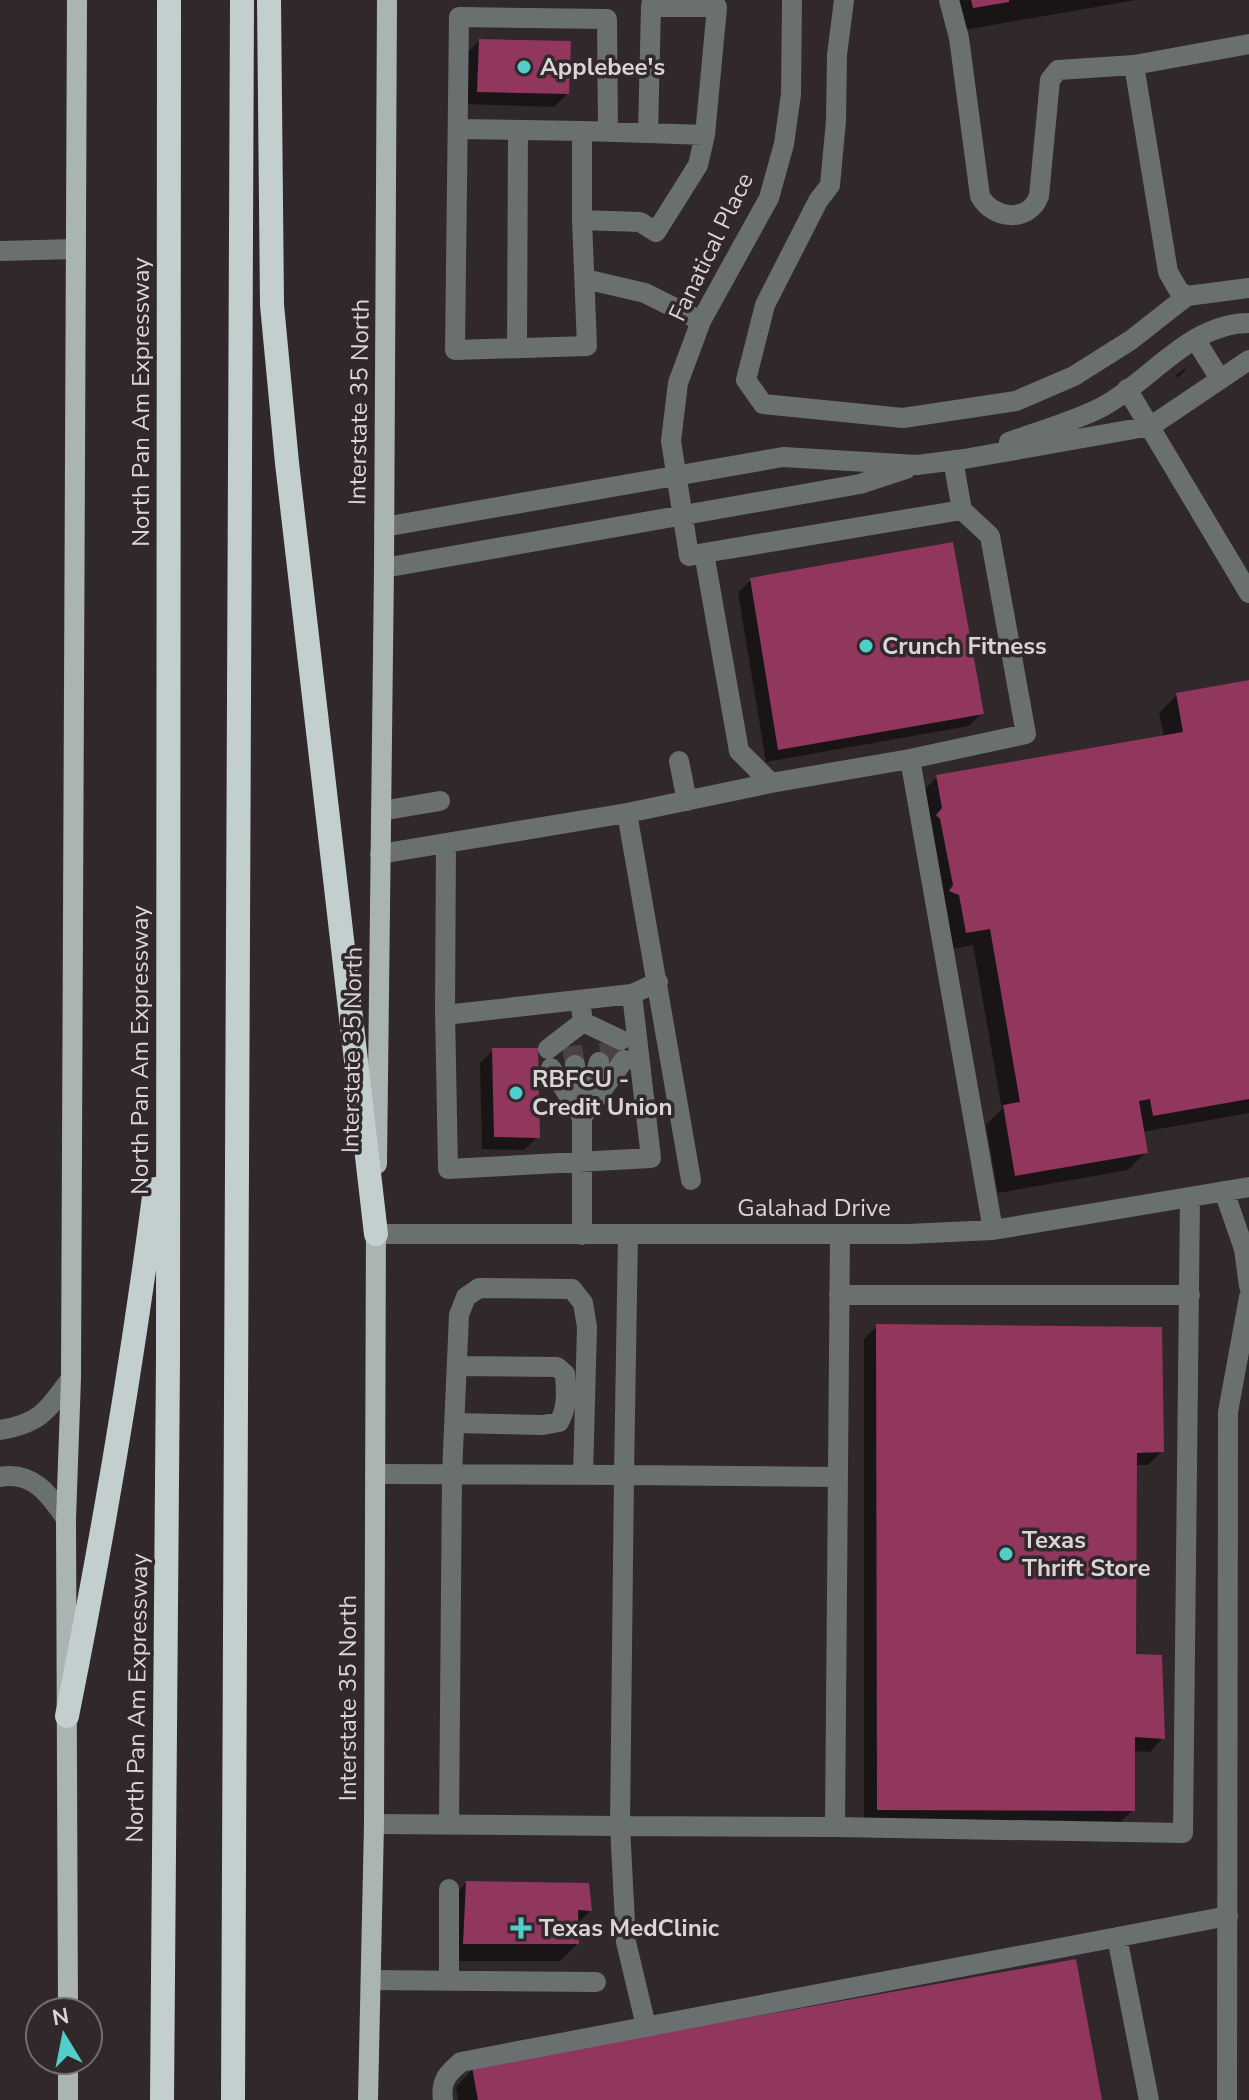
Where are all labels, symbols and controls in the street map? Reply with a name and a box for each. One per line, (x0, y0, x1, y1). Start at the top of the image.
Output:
place label: Applebee's (540, 51, 665, 83)
marker: Applebee's (515, 58, 533, 76)
street label: Fanatical Place (661, 167, 761, 327)
street label: North Pan Am Expressway (125, 257, 157, 547)
street label: Interstate 35 North (341, 299, 377, 505)
place label: Crunch Fitness (882, 630, 1047, 662)
marker: Crunch Fitness (857, 637, 875, 655)
street label: North Pan Am Expressway (124, 905, 156, 1195)
street label: Interstate 35 North (334, 947, 370, 1153)
place label: RBFCU - Credit Union (532, 1063, 672, 1123)
marker: RBFCU - Credit Union (507, 1084, 525, 1102)
street label: Galahad Drive (737, 1192, 891, 1224)
place label: Texas Thrift Store (1022, 1524, 1150, 1584)
marker: Texas Thrift Store (997, 1545, 1015, 1563)
street label: North Pan Am Expressway (118, 1552, 156, 1843)
street label: Interstate 35 North (332, 1595, 364, 1801)
place label: Texas MedClinic (539, 1912, 720, 1944)
marker: Texas MedClinic (510, 1917, 532, 1939)
north arrow (24, 1996, 104, 2076)
text: N (50, 2001, 71, 2033)

